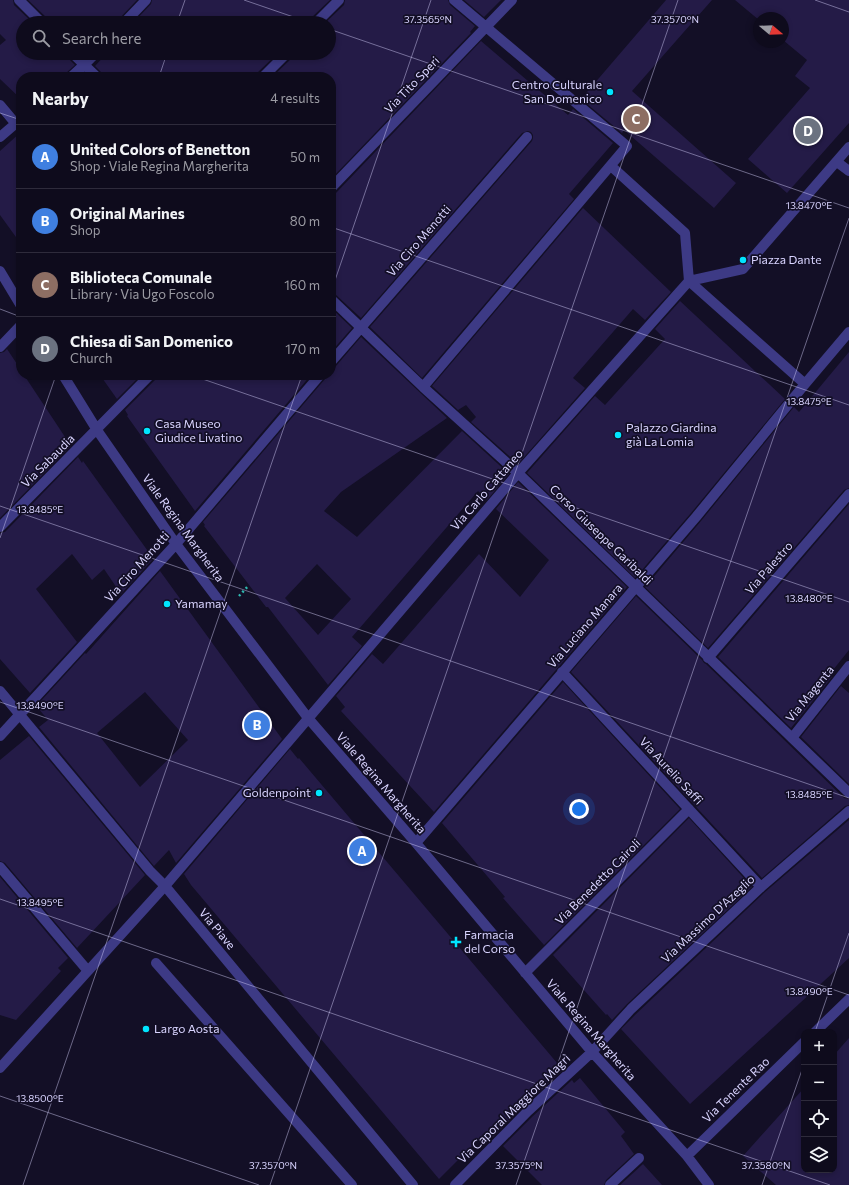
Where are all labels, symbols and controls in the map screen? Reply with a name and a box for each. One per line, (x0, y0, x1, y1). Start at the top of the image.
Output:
north arrow (753, 12, 789, 48)
text: 37.3565°N (404, 13, 452, 25)
text: 37.3570°N (651, 13, 699, 25)
search box (16, 16, 336, 60)
icon: search (30, 27, 52, 49)
text: Search here (62, 29, 141, 47)
street label: Via Tito Speri (381, 53, 442, 116)
place label: Centro Culturale San Domenico (512, 77, 602, 105)
marker: Centro Culturale San Domenico (605, 87, 615, 97)
text: Nearby (32, 88, 89, 109)
text: 4 results (270, 90, 320, 106)
pin: C (623, 104, 649, 134)
pin: D (795, 116, 821, 146)
text: United Colors of Benetton (70, 140, 250, 158)
text: A (40, 149, 50, 165)
text: 50 m (290, 149, 320, 165)
text: Shop · Viale Regina Margherita (70, 158, 249, 174)
text: 13.8470°E (786, 199, 832, 211)
street label: Via Ciro Menotti (383, 202, 453, 279)
text: Original Marines (70, 204, 185, 222)
text: B (41, 213, 49, 229)
text: 80 m (290, 213, 320, 229)
text: Shop (70, 222, 101, 238)
place label: Piazza Dante (751, 252, 822, 266)
marker: Piazza Dante (738, 255, 748, 265)
text: Biblioteca Comunale (70, 268, 212, 286)
text: C (41, 277, 49, 293)
text: 160 m (284, 277, 320, 293)
text: Library · Via Ugo Foscolo (70, 286, 215, 302)
text: Chiesa di San Domenico (70, 332, 233, 350)
text: D (40, 341, 50, 357)
text: 170 m (285, 341, 320, 357)
text: Church (70, 350, 112, 366)
text: 13.8475°E (786, 395, 832, 407)
place label: Casa Museo Giudice Livatino (155, 416, 242, 444)
place label: Palazzo Giardina già La Lomia (626, 420, 716, 448)
marker: Casa Museo Giudice Livatino (142, 426, 152, 436)
marker: Palazzo Giardina già La Lomia (613, 430, 623, 440)
street label: Via Sabaudia (18, 431, 77, 490)
street label: Via Carlo Cattaneo (447, 446, 525, 533)
street label: Viale Regina Margherita (140, 471, 228, 584)
street label: Corso Giuseppe Garibaldi (547, 481, 656, 587)
text: 13.8485°E (17, 503, 63, 515)
street label: Via Ciro Menotti (101, 528, 172, 604)
street label: Via Palestro (742, 538, 795, 597)
street label: Via Luciano Manara (544, 580, 625, 670)
text: 13.8480°E (785, 592, 833, 604)
place label: Yamamay (175, 596, 227, 610)
marker: Yamamay (162, 599, 172, 609)
street label: Via Magenta (782, 662, 836, 724)
text: 13.8490°E (16, 699, 64, 711)
pin: B (244, 710, 270, 740)
street label: Viale Regina Margherita (334, 729, 430, 836)
street label: Via Aurelio Saffi (637, 734, 706, 807)
place label: Goldenpoint (243, 785, 311, 799)
marker: Goldenpoint (314, 788, 324, 798)
text: 13.8485°E (786, 788, 832, 800)
your location (569, 799, 589, 819)
pin: A (349, 836, 375, 866)
street label: Via Benedetto Cairoli (552, 836, 643, 927)
street label: Via Massimo D'Azeglio (658, 871, 757, 965)
text: 13.8495°E (17, 896, 63, 908)
street label: Via Piave (197, 905, 239, 952)
place label: Farmacia del Corso (464, 927, 515, 955)
marker: Farmacia del Corso (451, 937, 461, 947)
street label: Viale Regina Margherita (544, 976, 640, 1083)
text: 13.8490°E (785, 985, 833, 997)
place label: Largo Aosta (154, 1021, 219, 1035)
marker: Largo Aosta (141, 1024, 151, 1034)
map controls (801, 1029, 837, 1173)
button: + (801, 1029, 837, 1065)
street label: Via Caporal Maggiore Magrì (454, 1051, 573, 1166)
street label: Via Tenente Rao (699, 1054, 772, 1125)
button: − (801, 1065, 837, 1101)
text: 13.8500°E (16, 1092, 64, 1104)
button: locate (801, 1101, 837, 1137)
button: layers (801, 1137, 837, 1173)
text: 37.3570°N (249, 1159, 297, 1171)
text: 37.3575°N (495, 1159, 543, 1171)
text: 37.3580°N (742, 1159, 790, 1171)

